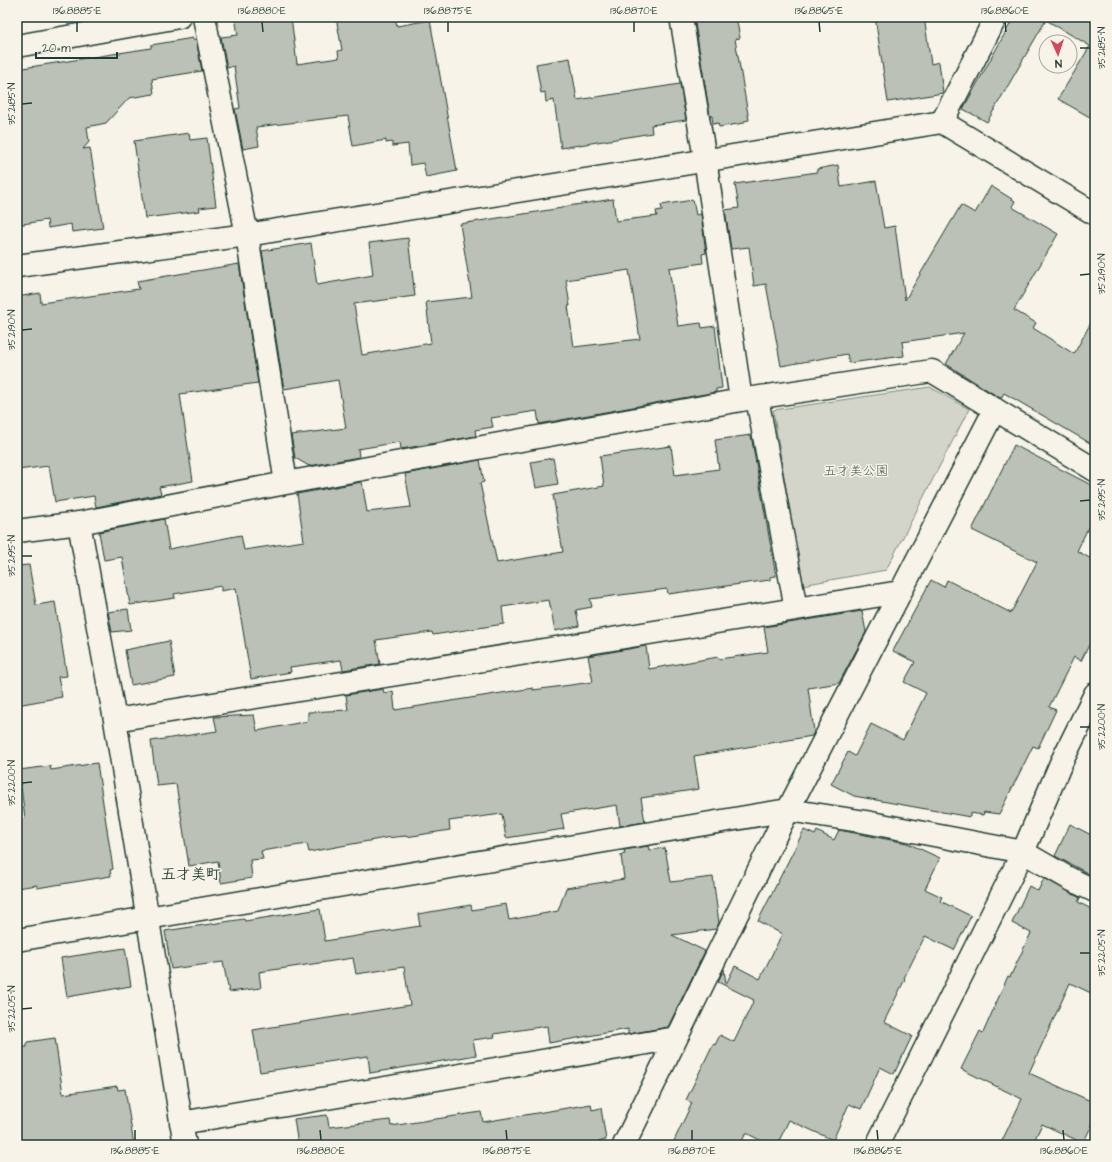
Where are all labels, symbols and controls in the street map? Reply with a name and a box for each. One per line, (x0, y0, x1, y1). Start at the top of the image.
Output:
text: 136.8885°E (53, 4, 101, 18)
text: 136.8880°E (238, 4, 286, 18)
text: 136.8875°E (424, 4, 472, 18)
text: 136.8870°E (610, 4, 658, 18)
text: 136.8865°E (795, 4, 843, 18)
text: 136.8860°E (981, 4, 1029, 18)
text: 35.2185°N (1095, 27, 1109, 69)
scale bar (36, 34, 117, 60)
north arrow (1038, 34, 1078, 74)
text: 20 m (42, 40, 71, 57)
text: N (1055, 56, 1062, 71)
text: 35.2185°N (5, 83, 19, 125)
text: 35.2190°N (1095, 253, 1109, 295)
text: 35.2190°N (5, 309, 19, 351)
park label: 五才美公園 (823, 462, 889, 480)
text: 35.2195°N (1095, 479, 1109, 521)
text: 35.2195°N (5, 535, 19, 577)
text: 35.2200°N (1095, 704, 1109, 750)
text: 35.2200°N (5, 760, 19, 806)
district label: 五才美町 (161, 864, 221, 885)
text: 35.2205°N (1095, 930, 1109, 976)
text: 35.2205°N (5, 986, 19, 1032)
text: 136.8885°E (111, 1144, 159, 1158)
text: 136.8880°E (297, 1144, 345, 1158)
text: 136.8875°E (483, 1144, 531, 1158)
text: 136.8870°E (668, 1144, 716, 1158)
text: 136.8865°E (854, 1144, 902, 1158)
text: 136.8860°E (1040, 1144, 1088, 1158)

